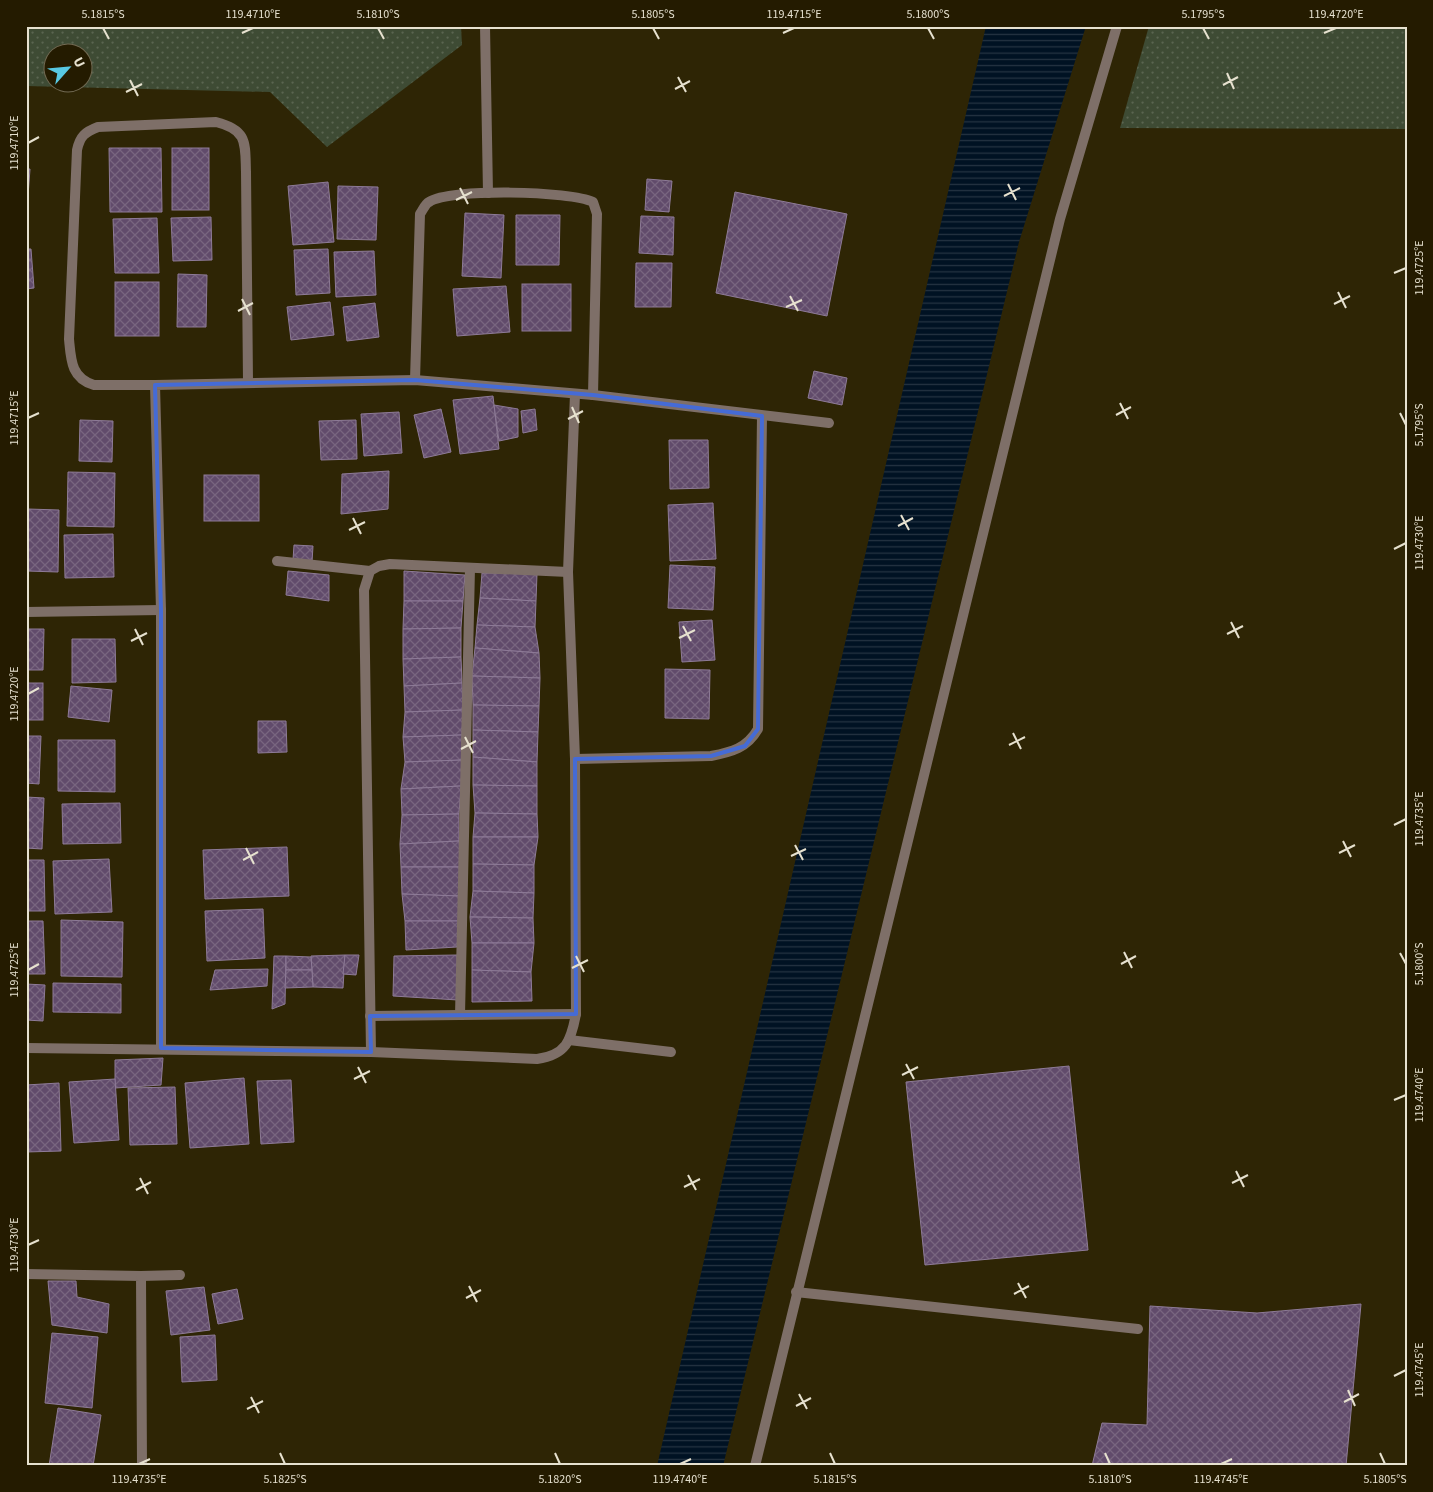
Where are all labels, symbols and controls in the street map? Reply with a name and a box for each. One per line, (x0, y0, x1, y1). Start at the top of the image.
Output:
text: 5.1815°S (81, 6, 125, 23)
text: 119.4710°E (225, 6, 281, 23)
text: 5.1810°S (356, 6, 400, 23)
text: 5.1805°S (631, 6, 675, 23)
text: 119.4715°E (766, 6, 822, 23)
text: 5.1800°S (906, 6, 950, 23)
text: 5.1795°S (1181, 6, 1225, 23)
text: 119.4720°E (1308, 6, 1364, 23)
north arrow (42, 42, 92, 92)
text: U (68, 54, 90, 71)
text: 119.4710°E (6, 115, 23, 171)
text: 119.4725°E (1411, 240, 1428, 296)
text: 119.4715°E (6, 390, 23, 446)
text: 5.1795°S (1411, 403, 1428, 447)
text: 119.4730°E (1411, 515, 1428, 571)
text: 119.4720°E (6, 666, 23, 722)
text: 119.4735°E (1411, 791, 1428, 847)
text: 119.4725°E (6, 942, 23, 998)
text: 5.1800°S (1411, 942, 1428, 986)
text: 119.4740°E (1411, 1067, 1428, 1123)
text: 119.4730°E (6, 1217, 23, 1273)
text: 119.4745°E (1411, 1342, 1428, 1398)
text: 119.4735°E (111, 1471, 167, 1488)
text: 5.1825°S (263, 1471, 307, 1488)
text: 5.1820°S (538, 1471, 582, 1488)
text: 119.4740°E (652, 1471, 708, 1488)
text: 5.1815°S (813, 1471, 857, 1488)
text: 5.1810°S (1088, 1471, 1132, 1488)
text: 119.4745°E (1193, 1471, 1249, 1488)
text: 5.1805°S (1363, 1471, 1407, 1488)

